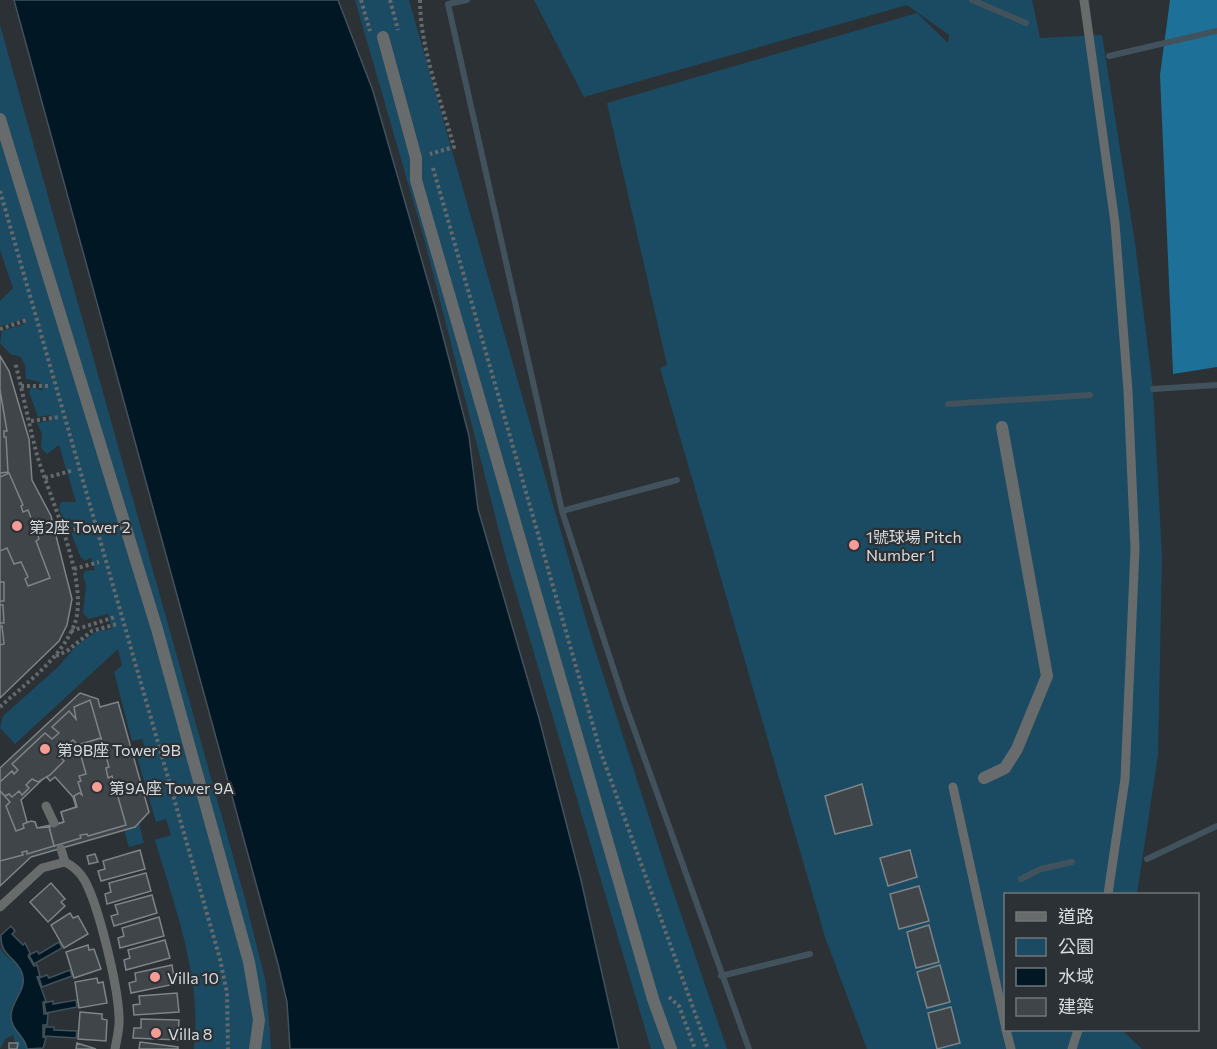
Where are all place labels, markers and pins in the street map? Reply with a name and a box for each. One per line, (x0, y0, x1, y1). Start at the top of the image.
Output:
place label: 第2座 Tower 2 (29, 517, 131, 536)
marker: 第2座 Tower 2 (10, 519, 24, 533)
place label: 1號球場 Pitch Number 1 (866, 527, 962, 564)
marker: 1號球場 Pitch Number 1 (847, 538, 861, 552)
place label: 第9B座 Tower 9B (57, 740, 181, 759)
marker: 第9B座 Tower 9B (38, 742, 52, 756)
place label: 第9A座 Tower 9A (109, 778, 234, 797)
marker: 第9A座 Tower 9A (90, 780, 104, 794)
place label: Villa 10 (167, 968, 219, 987)
marker: Villa 10 (148, 970, 162, 984)
place label: Villa 8 (168, 1024, 212, 1043)
marker: Villa 8 (149, 1026, 163, 1040)

